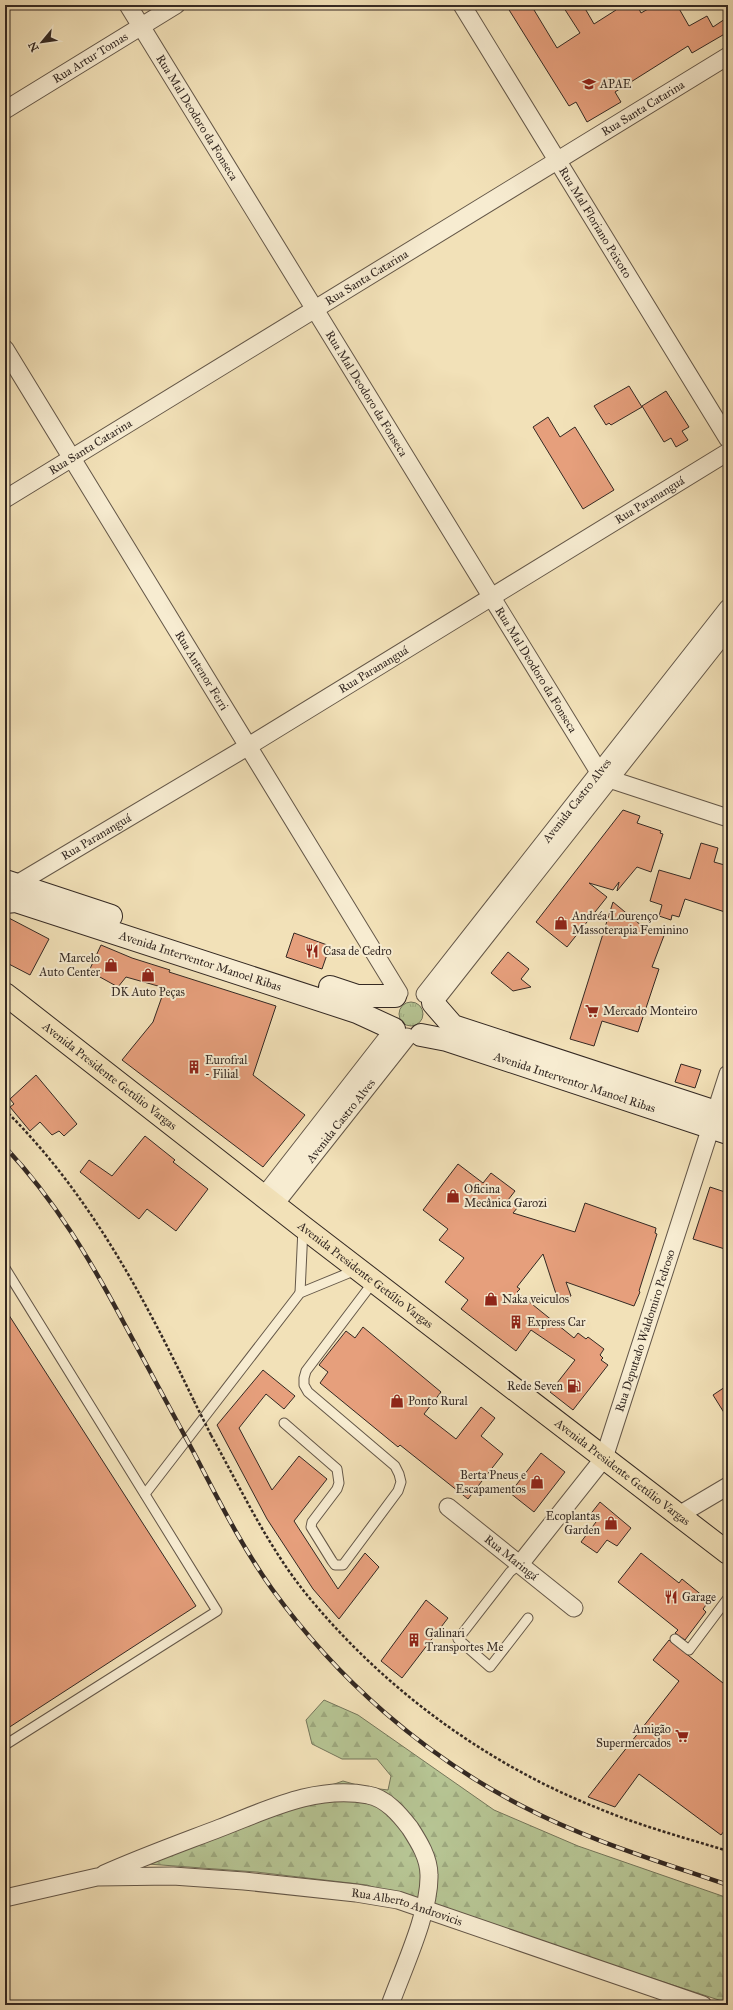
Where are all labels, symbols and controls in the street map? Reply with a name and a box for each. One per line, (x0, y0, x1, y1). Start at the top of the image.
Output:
north arrow (22, 22, 62, 62)
street label: Rua Artur Tomas (50, 29, 130, 86)
text: N (25, 39, 42, 54)
street label: Rua Mal Deodoro da Fonseca (153, 52, 241, 184)
school or university icon: APAE (581, 76, 597, 92)
place label: APAE (599, 77, 632, 91)
street label: Rua Santa Catarina (599, 77, 688, 139)
street label: Rua Mal Floriano Peixoto (556, 164, 635, 280)
street label: Rua Santa Catarina (322, 246, 411, 308)
street label: Rua Mal Deodoro da Fonseca (323, 328, 411, 460)
street label: Rua Santa Catarina (46, 416, 135, 477)
street label: Rua Parananguá (612, 473, 688, 527)
street label: Rua Mal Deodoro da Fonseca (492, 604, 581, 736)
street label: Rua Antenor Ferri (172, 628, 232, 714)
street label: Rua Parananguá (336, 642, 412, 696)
street label: Avenida Castro Alves (539, 756, 614, 846)
street label: Rua Parananguá (59, 810, 134, 863)
place label: Andréa Lourenço Massoterapia Feminino (571, 909, 688, 937)
shop icon: Andréa Lourenço Massoterapia Feminino (553, 915, 569, 931)
street label: Avenida Interventor Manoel Ribas (117, 928, 283, 994)
restaurant icon: Casa de Cedro (304, 943, 320, 959)
place label: Casa de Cedro (323, 944, 392, 958)
place label: Marcelo Auto Center (38, 951, 100, 979)
shop icon: Marcelo Auto Center (103, 957, 119, 973)
shop icon: DK Auto Peças (140, 967, 156, 983)
place label: DK Auto Peças (111, 985, 185, 999)
supermarket icon: Mercado Monteiro (584, 1003, 600, 1019)
place label: Mercado Monteiro (603, 1004, 698, 1018)
street label: Avenida Presidente Getúlio Vargas (39, 1018, 180, 1133)
street label: Avenida Interventor Manoel Ribas (491, 1049, 657, 1116)
place label: Eurofral - Filial (205, 1053, 248, 1081)
building icon: Eurofral - Filial (186, 1059, 202, 1075)
street label: Avenida Castro Alves (303, 1076, 378, 1166)
place label: Oficina Mecânica Garozi (464, 1182, 548, 1210)
shop icon: Oficina Mecânica Garozi (445, 1188, 461, 1204)
street label: Avenida Presidente Getúlio Vargas (294, 1218, 436, 1331)
street label: Rua Deputado Waldomiro Pedroso (612, 1248, 678, 1414)
shop icon: Naka veiculos (483, 1291, 499, 1307)
place label: Naka veiculos (502, 1292, 569, 1306)
building icon: Express Car (508, 1314, 524, 1330)
place label: Express Car (527, 1315, 586, 1329)
fuel station icon: Rede Seven (566, 1378, 582, 1394)
place label: Rede Seven (507, 1379, 563, 1393)
shop icon: Ponto Rural (389, 1393, 405, 1409)
place label: Ponto Rural (408, 1394, 468, 1408)
street label: Avenida Presidente Getúlio Vargas (551, 1415, 693, 1528)
place label: Berta Pneus e Escapamentos (456, 1468, 526, 1496)
shop icon: Berta Pneus e Escapamentos (529, 1474, 545, 1490)
place label: Ecoplantas Garden (546, 1509, 600, 1537)
shop icon: Ecoplantas Garden (603, 1515, 619, 1531)
street label: Rua Maringá (482, 1532, 542, 1584)
restaurant icon: Garage (663, 1589, 679, 1605)
place label: Garage (682, 1590, 716, 1605)
place label: Galinari Transportes Me (425, 1626, 503, 1654)
building icon: Galinari Transportes Me (406, 1632, 422, 1648)
place label: Amigão Supermercados (596, 1722, 671, 1750)
supermarket icon: Amigão Supermercados (674, 1728, 690, 1744)
street label: Rua Alberto Androvicis (351, 1886, 464, 1929)

